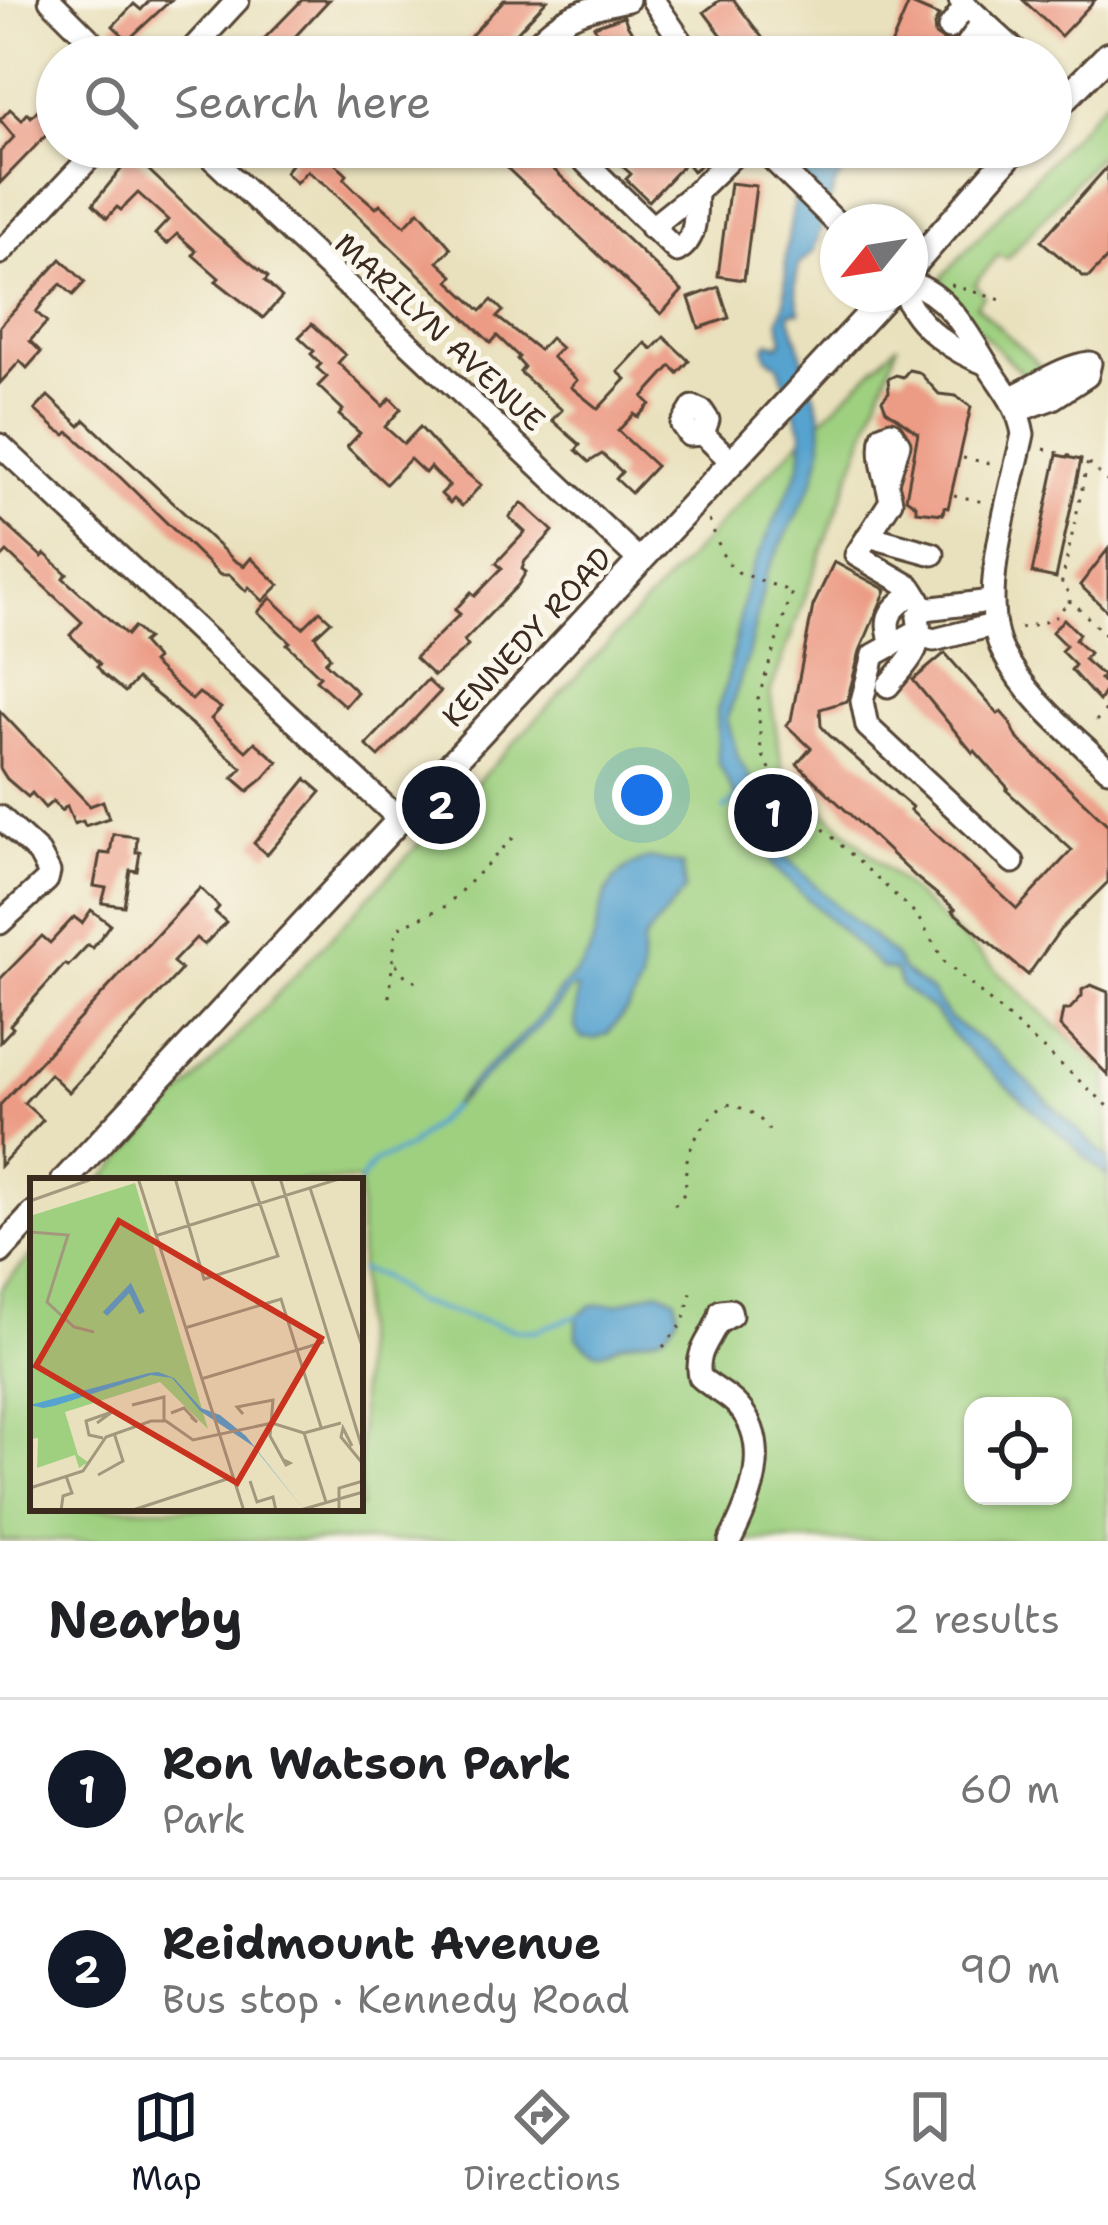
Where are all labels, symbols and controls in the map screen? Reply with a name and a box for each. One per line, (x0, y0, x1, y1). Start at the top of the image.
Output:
search box (36, 36, 1072, 168)
icon: search (78, 69, 144, 135)
text: Search here (174, 72, 431, 132)
north arrow (820, 204, 928, 312)
street label: MARILYN AVENUE (326, 224, 554, 440)
street label: KENNEDY ROAD (433, 538, 621, 736)
pin: 2 (402, 760, 480, 850)
your location (612, 765, 672, 825)
pin: 1 (734, 768, 812, 858)
inset map (30, 1178, 363, 1511)
map controls (964, 1397, 1072, 1505)
button: locate (964, 1397, 1072, 1505)
text: Nearby (48, 1585, 243, 1653)
text: 2 results (893, 1593, 1060, 1645)
text: Ron Watson Park (162, 1733, 571, 1793)
text: 1 (78, 1763, 96, 1815)
text: 60 m (960, 1763, 1060, 1815)
text: Park (162, 1793, 246, 1845)
text: Reidmount Avenue (162, 1913, 601, 1973)
text: 2 (73, 1943, 101, 1995)
text: 90 m (959, 1943, 1060, 1995)
text: Bus stop · Kennedy Road (162, 1973, 630, 2025)
tab: Map (131, 2084, 202, 2201)
tab: Directions (464, 2084, 621, 2201)
tab: Saved (883, 2084, 977, 2201)

